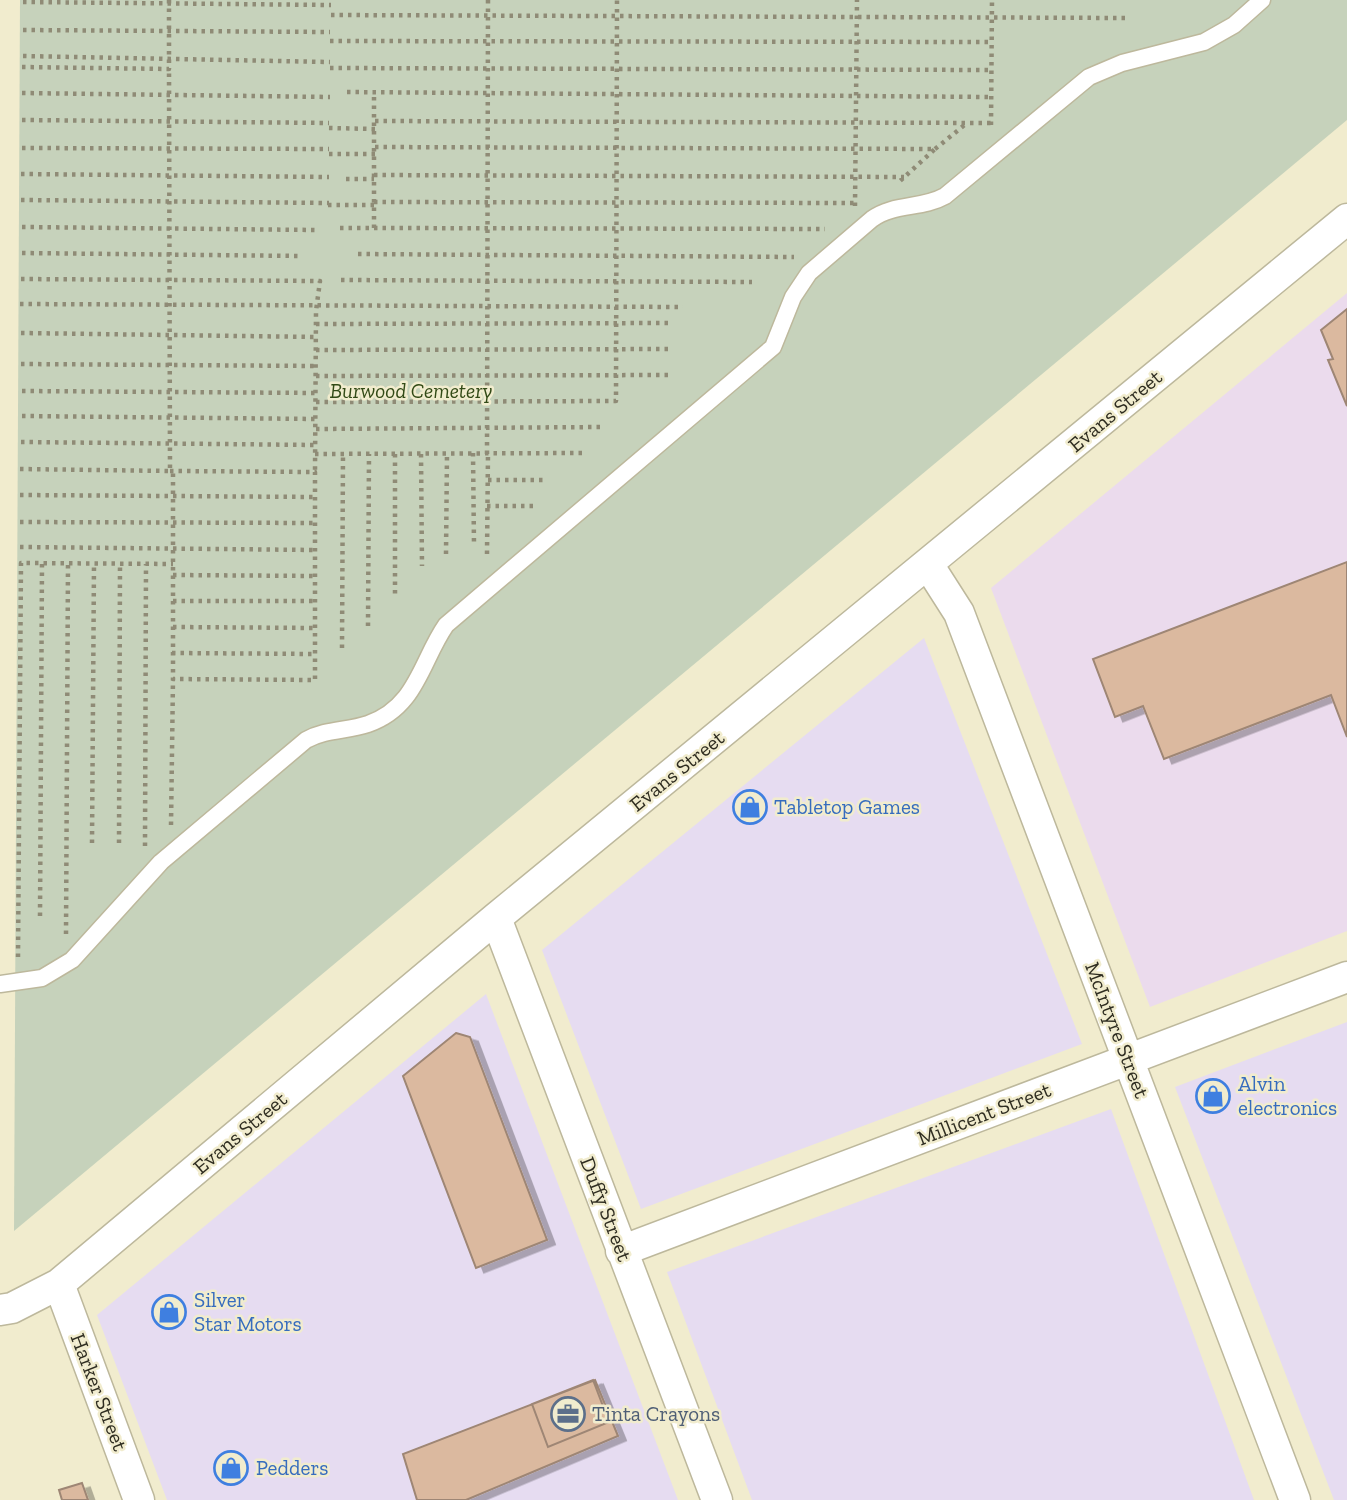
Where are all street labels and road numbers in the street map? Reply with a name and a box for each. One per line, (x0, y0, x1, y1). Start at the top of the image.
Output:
street label: Evans Street (1063, 364, 1167, 457)
street label: Evans Street (624, 725, 729, 816)
street label: McIntyre Street (1080, 958, 1155, 1102)
street label: Millicent Street (914, 1077, 1054, 1150)
street label: Evans Street (188, 1086, 292, 1179)
street label: Duffy Street (575, 1153, 638, 1265)
street label: Harker Street (66, 1330, 133, 1454)

